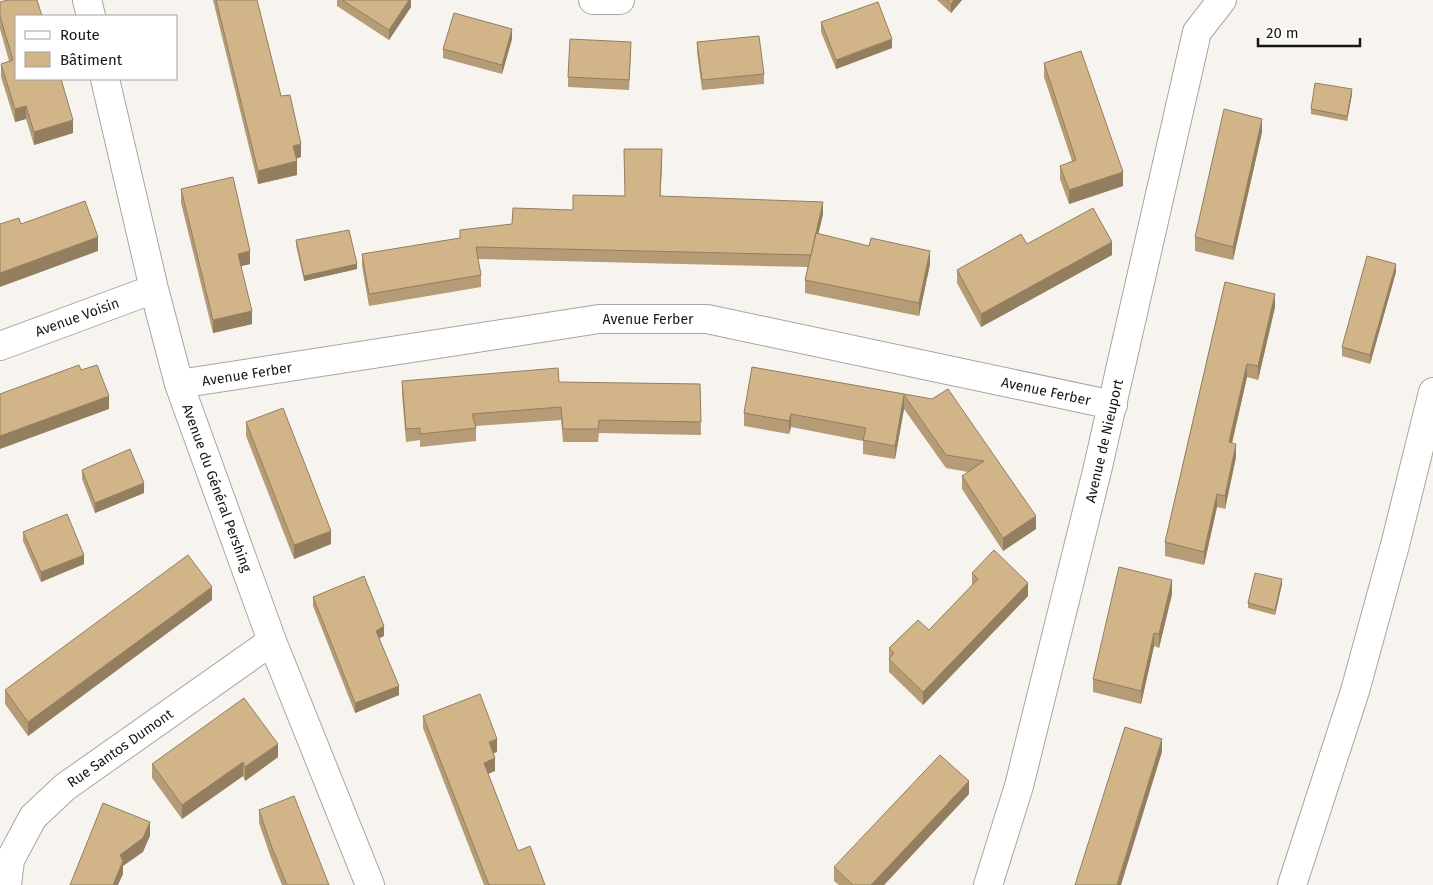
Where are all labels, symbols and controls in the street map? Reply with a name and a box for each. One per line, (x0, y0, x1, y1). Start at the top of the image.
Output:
legend (15, 15, 178, 80)
scale bar (1258, 15, 1360, 47)
text: 20 m (1266, 24, 1299, 42)
text: Route (60, 26, 100, 44)
text: Bâtiment (60, 51, 123, 69)
street label: Avenue Voisin (33, 294, 122, 341)
street label: Avenue Ferber (603, 311, 694, 328)
street label: Avenue Ferber (201, 359, 294, 390)
street label: Avenue Ferber (1000, 374, 1093, 409)
street label: Avenue de Nieuport (1082, 377, 1127, 504)
street label: Avenue du Général Pershing (178, 402, 255, 575)
street label: Rue Santos Dumont (64, 705, 177, 791)

